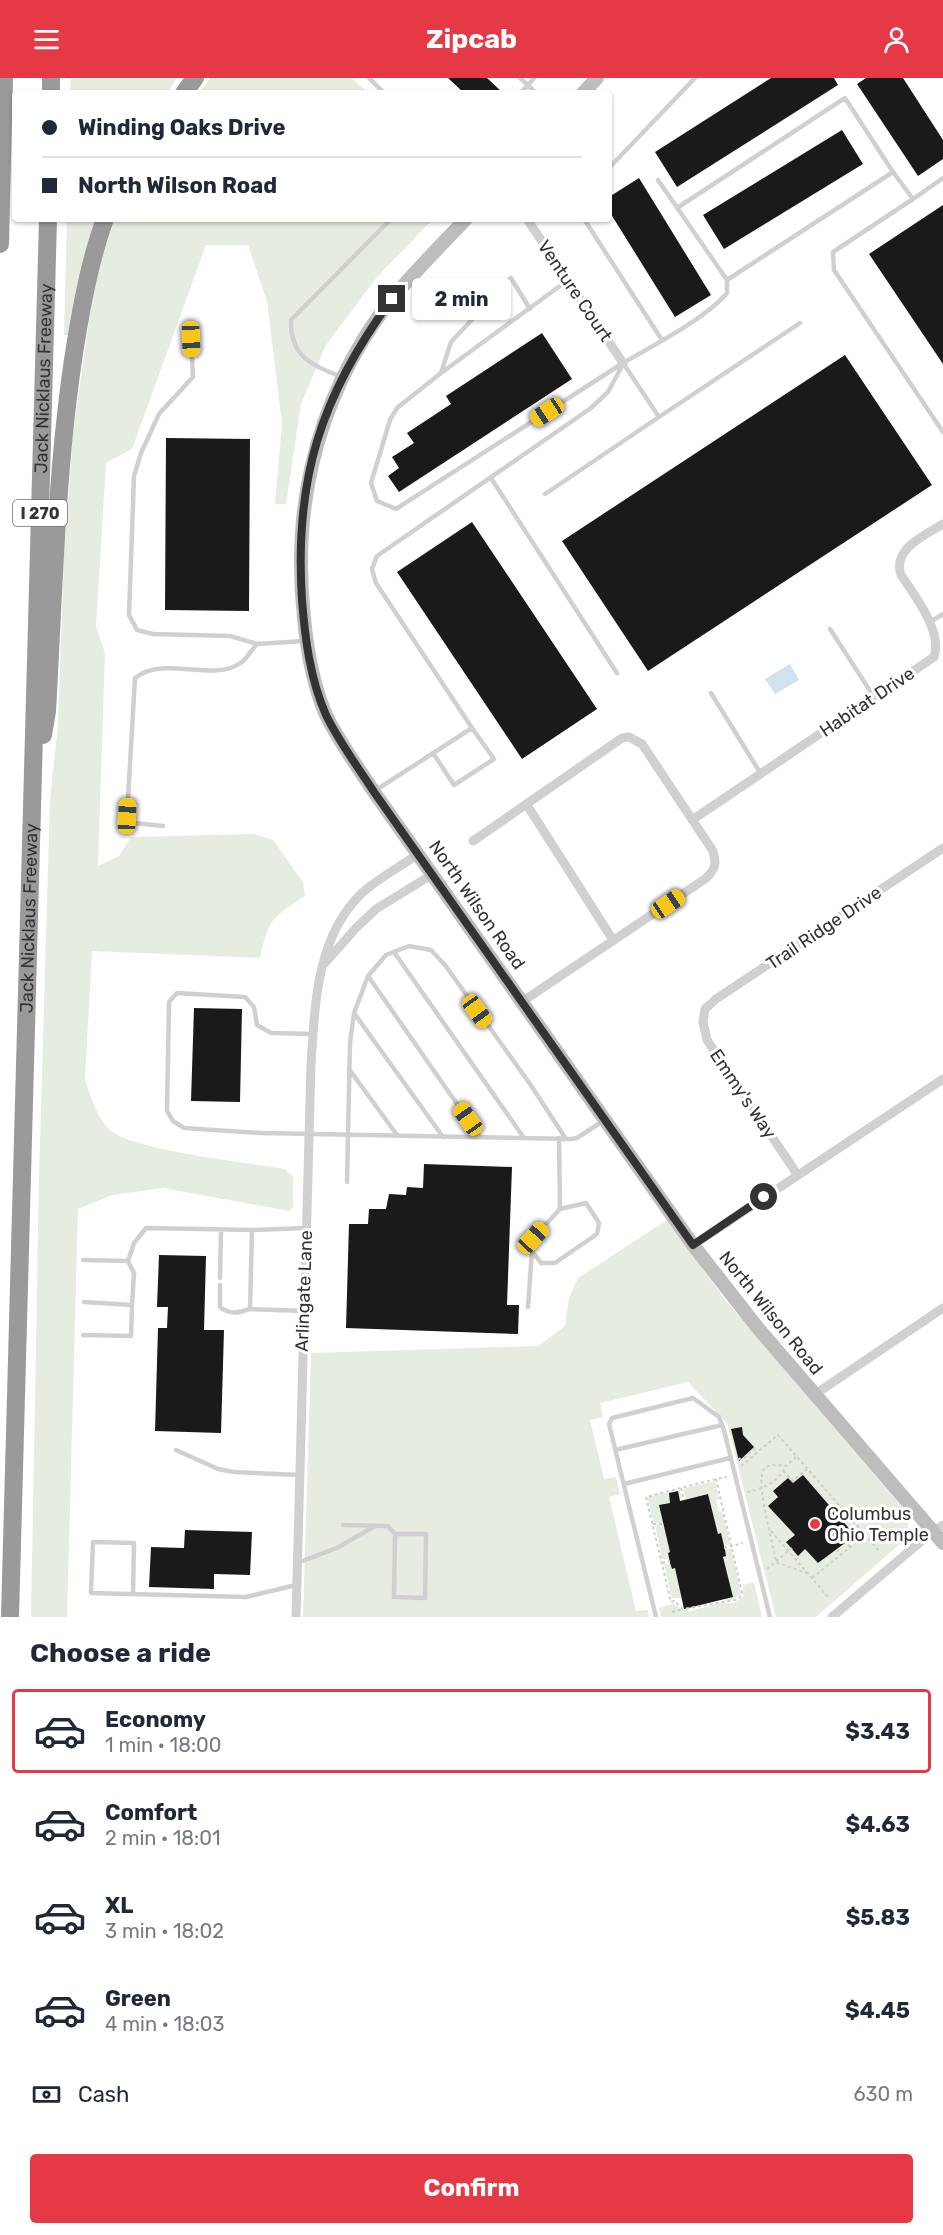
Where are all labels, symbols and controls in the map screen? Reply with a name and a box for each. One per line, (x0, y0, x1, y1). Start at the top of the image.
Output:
icon: menu (30, 23, 63, 56)
text: Zipcab (426, 23, 517, 55)
icon: person (880, 23, 913, 56)
text: Winding Oaks Drive (78, 114, 286, 141)
text: North Wilson Road (78, 172, 277, 199)
street label: Venture Court (533, 236, 617, 346)
callout: 2 min (413, 278, 512, 320)
street label: Jack Nicklaus Freeway (30, 283, 57, 474)
route end (378, 285, 405, 312)
text: 2 min (434, 287, 489, 311)
car (181, 321, 201, 357)
car (527, 395, 567, 429)
road number: I 270 (13, 500, 67, 526)
street label: Habitat Drive (815, 662, 919, 742)
car (117, 798, 137, 834)
street label: Jack Nicklaus Freeway (15, 823, 43, 1014)
street label: North Wilson Road (424, 836, 530, 974)
street label: Trail Ridge Drive (762, 881, 886, 975)
car (648, 886, 688, 922)
car (459, 991, 495, 1031)
street label: Emmy's Way (705, 1045, 781, 1143)
car (450, 1099, 486, 1139)
route start (750, 1183, 777, 1210)
car (514, 1219, 552, 1257)
street label: Arlingate Lane (291, 1230, 317, 1352)
street label: North Wilson Road (714, 1247, 828, 1379)
place label: Columbus Ohio Temple (827, 1503, 929, 1546)
marker: Columbus Ohio Temple (808, 1517, 822, 1531)
text: Choose a ride (30, 1637, 211, 1669)
icon: car (33, 1704, 87, 1758)
text: Economy (105, 1706, 206, 1733)
text: $3.43 (845, 1718, 910, 1745)
text: 1 min · 18:00 (105, 1733, 221, 1757)
icon: car (33, 1797, 87, 1851)
text: Comfort (105, 1799, 197, 1826)
text: $4.63 (845, 1811, 910, 1838)
text: 2 min · 18:01 (105, 1826, 220, 1850)
icon: car (33, 1890, 87, 1944)
text: XL (105, 1892, 133, 1919)
text: $5.83 (846, 1904, 910, 1931)
text: 3 min · 18:02 (105, 1919, 224, 1943)
icon: car (33, 1983, 87, 2037)
text: Green (105, 1985, 171, 2012)
text: $4.45 (845, 1997, 910, 2024)
text: 4 min · 18:03 (105, 2012, 225, 2036)
icon: cash (30, 2078, 63, 2111)
text: Cash (78, 2081, 129, 2108)
text: 630 m (854, 2082, 913, 2106)
button: Confirm (30, 2154, 913, 2223)

